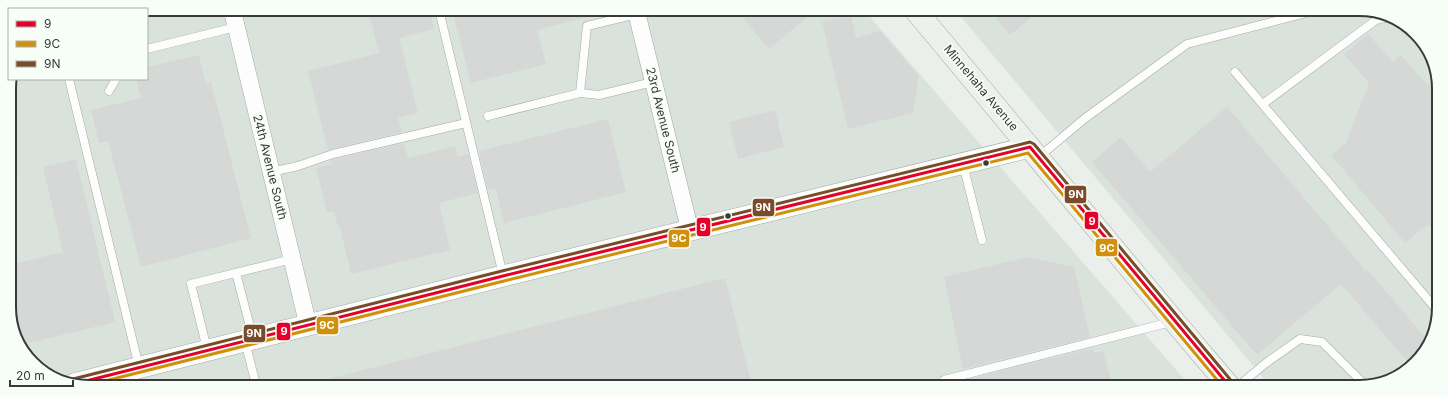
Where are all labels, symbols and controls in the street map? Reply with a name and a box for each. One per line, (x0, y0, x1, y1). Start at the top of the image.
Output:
legend (8, 8, 148, 80)
text: 9 (44, 16, 51, 31)
text: 9C (44, 36, 60, 51)
street label: Minnehaha Avenue (941, 41, 1022, 134)
text: 9N (44, 56, 60, 71)
street label: 23rd Avenue South (643, 66, 684, 174)
street label: 24th Avenue South (250, 113, 291, 221)
unlabelled marker (981, 158, 991, 168)
line badge: 9N (1064, 185, 1087, 204)
text: 9N (1068, 187, 1084, 201)
line badge: 9N (752, 198, 775, 217)
text: 9N (755, 200, 771, 214)
unlabelled marker (723, 211, 733, 221)
line badge: 9 (1084, 211, 1099, 230)
text: 9 (1088, 214, 1096, 228)
line badge: 9 (696, 217, 711, 237)
text: 9 (699, 220, 707, 234)
line badge: 9C (668, 229, 690, 248)
text: 9C (671, 231, 687, 245)
line badge: 9C (1095, 238, 1118, 257)
text: 9C (1099, 241, 1115, 255)
line badge: 9C (316, 316, 339, 335)
text: 9C (319, 318, 335, 332)
line badge: 9 (276, 322, 291, 341)
line badge: 9N (243, 324, 266, 343)
text: 9 (280, 324, 288, 338)
text: 9N (246, 326, 262, 340)
scale bar (10, 362, 73, 388)
text: 20 m (16, 368, 45, 383)

